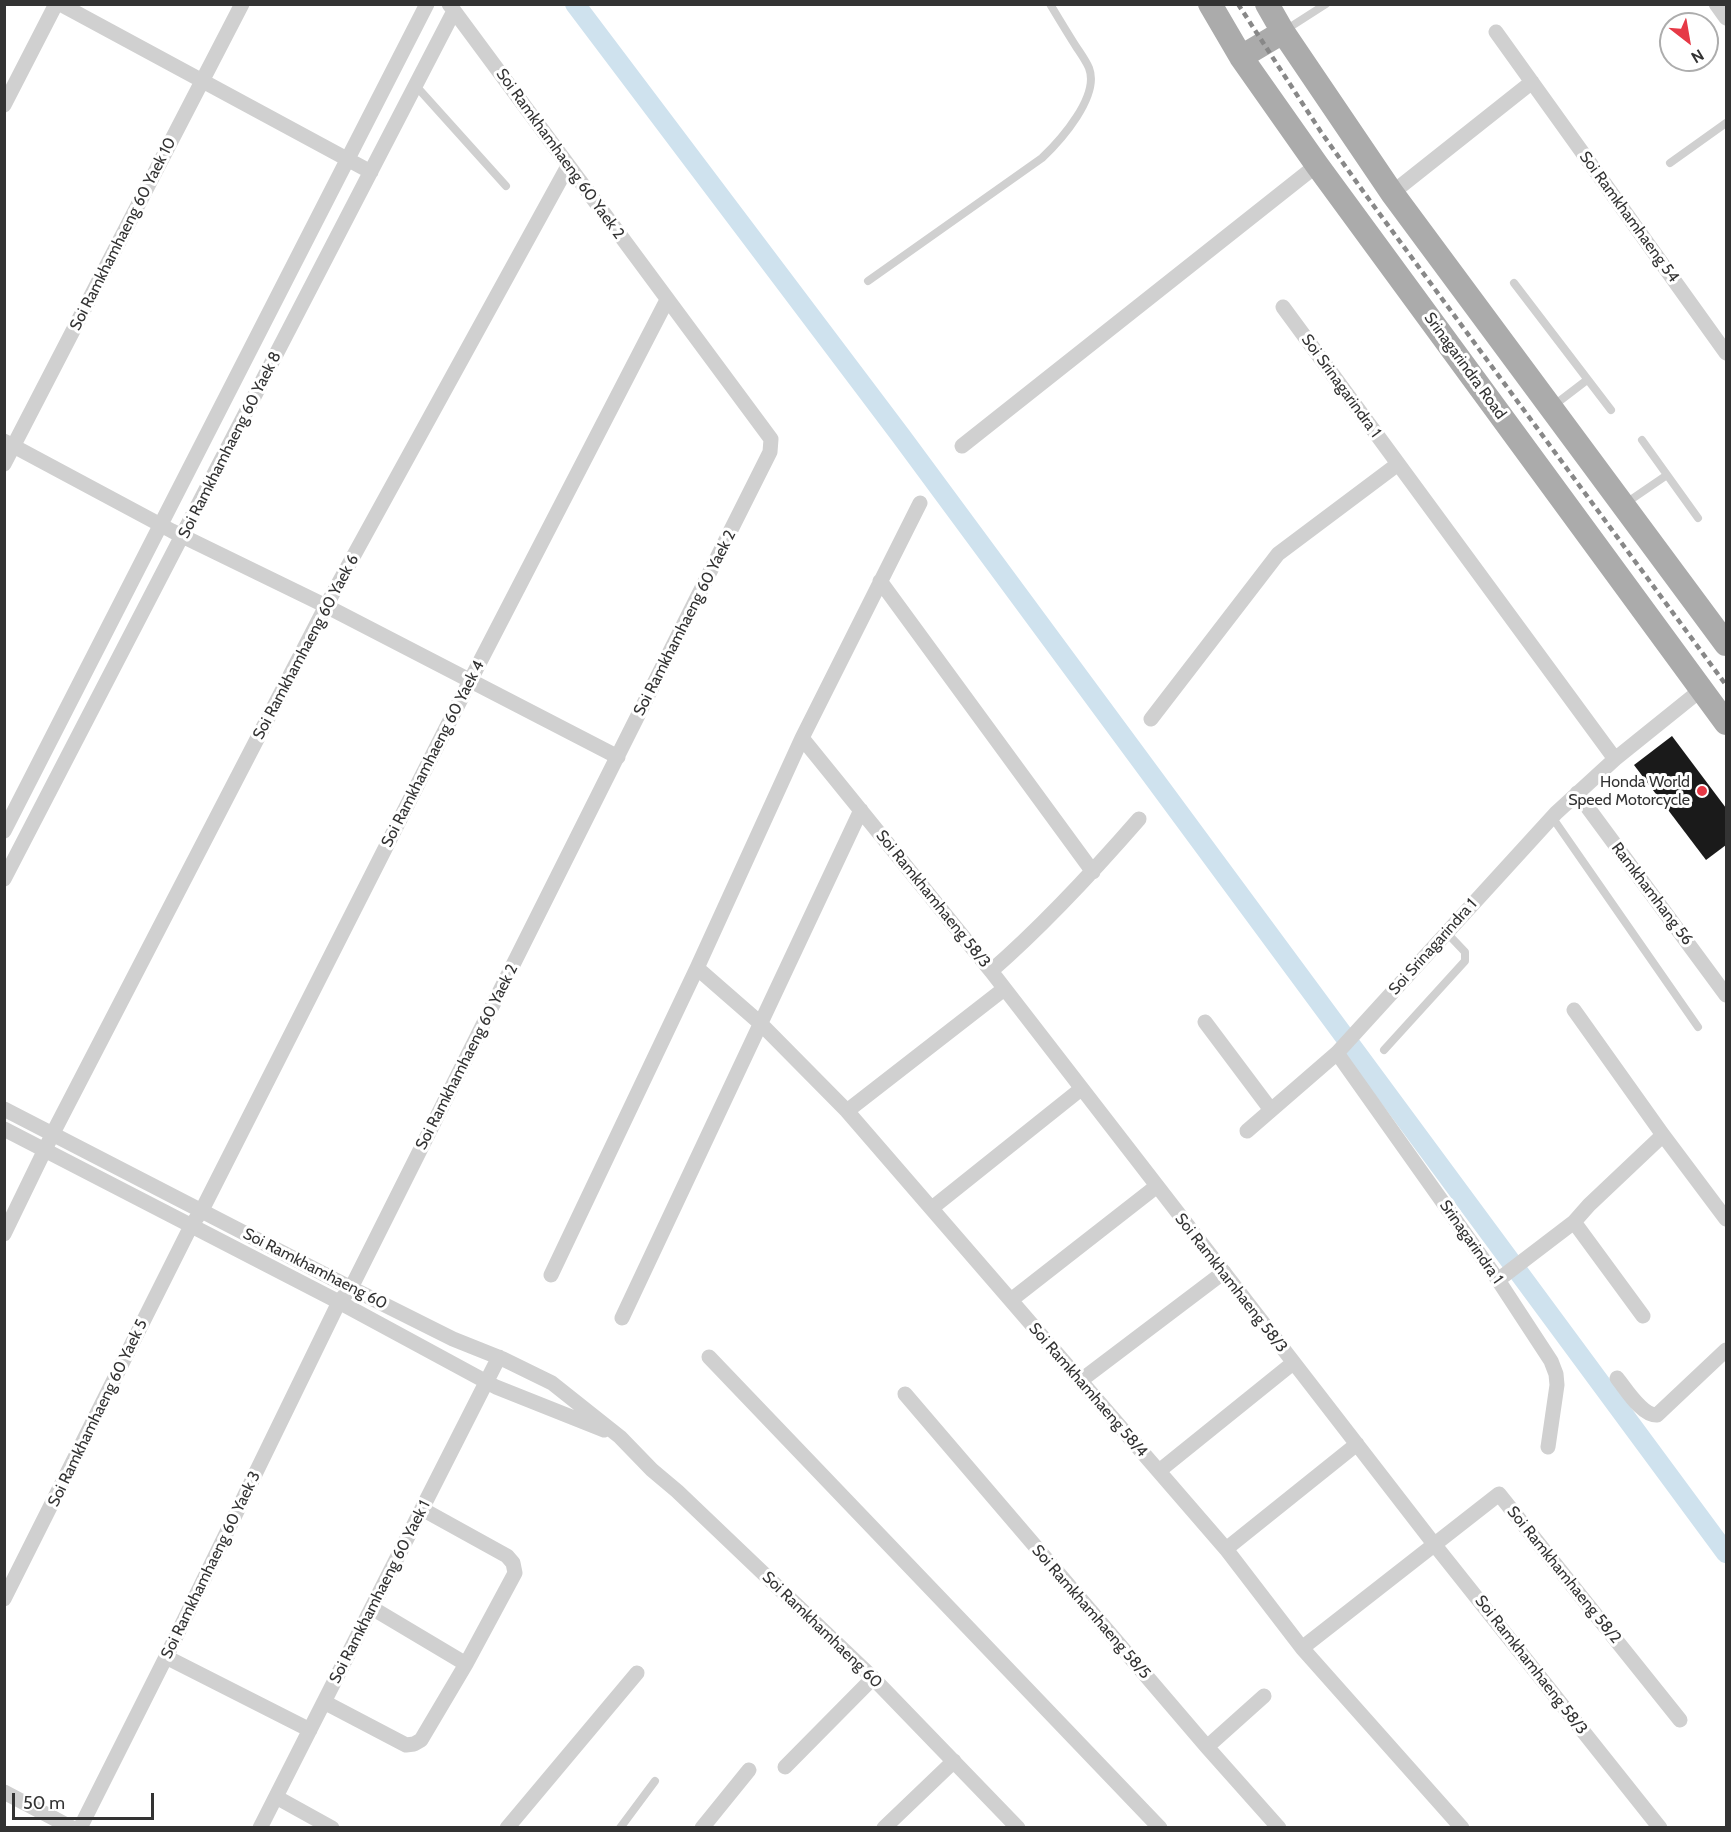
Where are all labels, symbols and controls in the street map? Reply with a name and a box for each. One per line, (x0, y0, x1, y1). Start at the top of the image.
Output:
north arrow (1659, 12, 1719, 72)
text: N (1688, 45, 1707, 67)
street label: Soi Ramkhamhaeng 60 Yaek 2 (492, 65, 628, 243)
street label: Soi Ramkhamhaeng 60 Yaek 10 (66, 134, 180, 334)
street label: Soi Ramkhamhaeng 54 (1575, 148, 1683, 286)
street label: Srinagarindra Road (1420, 309, 1510, 423)
street label: Soi Srinagarindra 1 (1297, 331, 1385, 441)
street label: Soi Ramkhamhaeng 60 Yaek 8 (174, 348, 286, 542)
street label: Soi Ramkhamhaeng 60 Yaek 2 (630, 527, 740, 719)
street label: Soi Ramkhamhaeng 60 Yaek 6 (249, 551, 363, 743)
street label: Soi Ramkhamhaeng 60 Yaek 4 (378, 658, 488, 850)
place label: Honda World Speed Motorcycle (1568, 772, 1690, 810)
marker: Honda World Speed Motorcycle (1695, 784, 1709, 798)
street label: Soi Ramkhamhaeng 58/3 (872, 826, 994, 972)
street label: Ramkhamhang 56 (1607, 839, 1697, 949)
street label: Soi Srinagarindra 1 (1385, 895, 1481, 999)
street label: Soi Ramkhamhaeng 60 Yaek 2 (412, 961, 522, 1153)
street label: Srinagarindra 1 (1435, 1196, 1507, 1288)
street label: Soi Ramkhamhaeng 58/3 (1171, 1210, 1291, 1356)
street label: Soi Ramkhamhaeng 60 (240, 1224, 390, 1314)
street label: Soi Ramkhamhaeng 60 Yaek 5 (44, 1316, 152, 1510)
street label: Soi Ramkhamhaeng 58/4 (1025, 1319, 1151, 1461)
street label: Soi Ramkhamhaeng 60 Yaek 3 (157, 1468, 265, 1662)
street label: Soi Ramkhamhaeng 60 Yaek 1 (325, 1497, 435, 1687)
street label: Soi Ramkhamhaeng 58/2 (1503, 1503, 1625, 1647)
street label: Soi Ramkhamhaeng 58/5 (1028, 1541, 1154, 1683)
street label: Soi Ramkhamhaeng 60 (758, 1568, 886, 1692)
street label: Soi Ramkhamhaeng 58/3 (1471, 1592, 1591, 1738)
scale bar (15, 1781, 158, 1819)
text: 50 m (23, 1792, 65, 1814)

